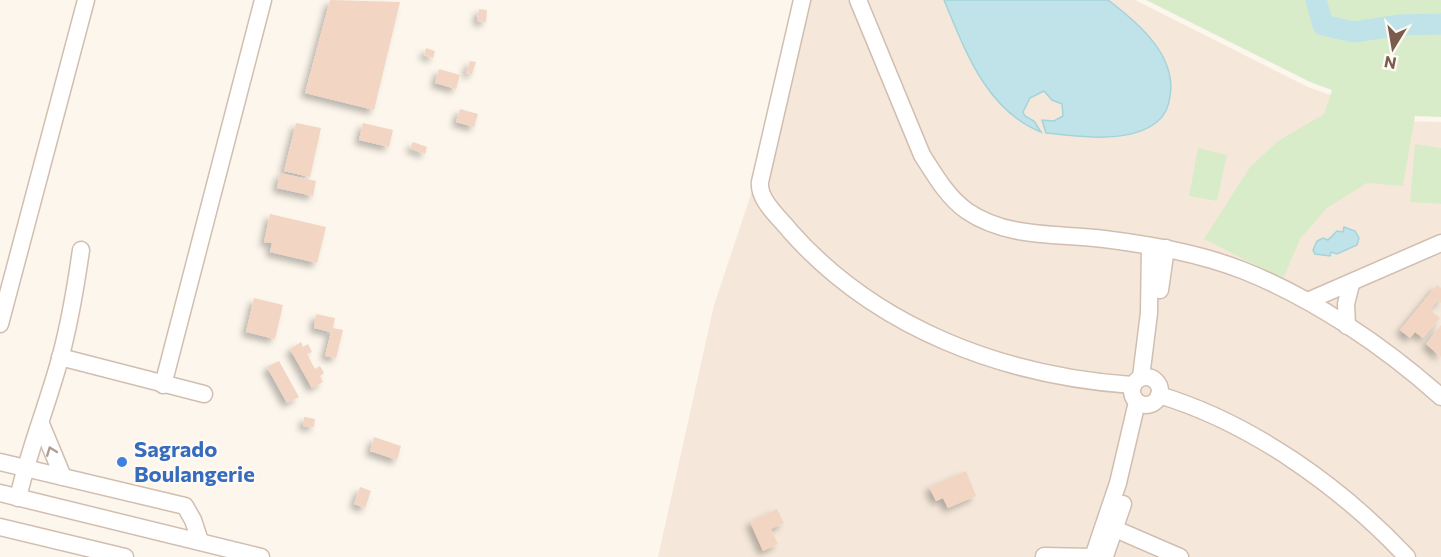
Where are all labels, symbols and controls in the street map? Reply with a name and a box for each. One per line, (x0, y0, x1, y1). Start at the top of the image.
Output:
north arrow (1363, 18, 1423, 78)
text: N (1382, 53, 1398, 74)
place label: Sagrado Boulangerie (134, 435, 255, 487)
one-way arrow (46, 446, 58, 457)
marker: Sagrado Boulangerie (115, 455, 129, 469)

